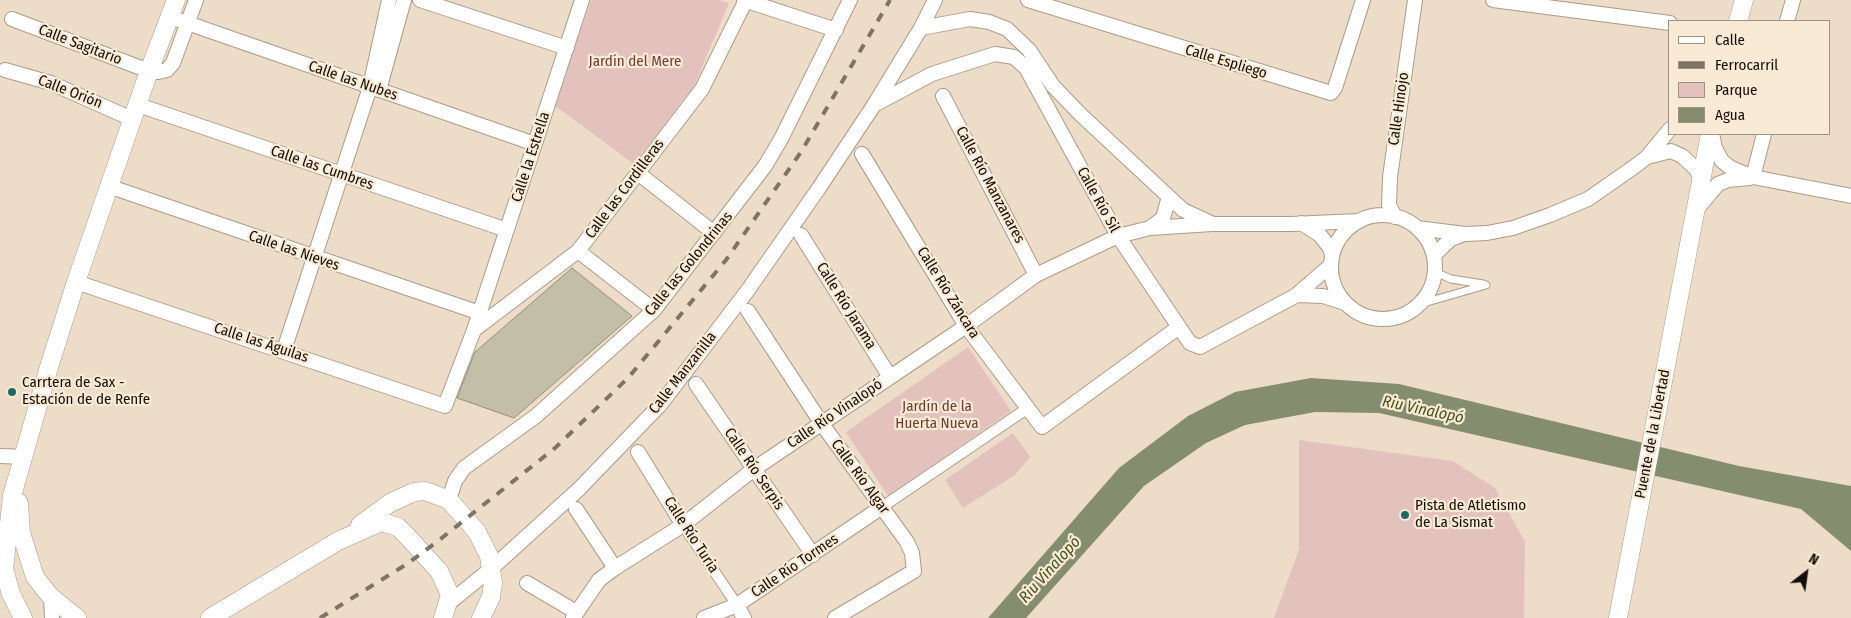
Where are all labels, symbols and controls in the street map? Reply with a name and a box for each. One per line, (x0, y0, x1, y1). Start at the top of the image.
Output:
legend (1668, 20, 1831, 135)
street label: Calle Sagitario (36, 21, 124, 69)
text: Calle (1715, 31, 1745, 49)
street label: Calle Espliego (1183, 41, 1269, 83)
park label: Jardín del Mere (589, 53, 681, 71)
text: Ferrocarril (1715, 56, 1778, 74)
street label: Calle las Nubes (306, 57, 400, 105)
street label: Calle Orión (35, 71, 105, 113)
street label: Calle Hinojo (1385, 71, 1413, 147)
text: Parque (1715, 81, 1758, 99)
text: Agua (1715, 106, 1745, 124)
street label: Calle la Estrella (508, 110, 554, 204)
street label: Calle Río Manzanares (952, 124, 1028, 246)
street label: Calle las Cordilleras (582, 136, 668, 242)
street label: Calle las Cumbres (268, 142, 376, 194)
street label: Calle Río Sil (1073, 164, 1123, 236)
street label: Calle las Golondrinas (641, 208, 737, 320)
street label: Calle las Nieves (246, 227, 342, 275)
street label: Calle Río Záncara (913, 244, 983, 342)
street label: Calle Río Jarama (812, 259, 880, 353)
street label: Calle las Águilas (211, 319, 311, 367)
street label: Calle Manzanilla (645, 328, 721, 418)
street label: Puente de la Libertad (1632, 368, 1674, 500)
place label: Carrtera de Sax - Estación de de Renfe (22, 374, 150, 409)
street label: Calle Río Vinalopó (784, 376, 886, 452)
marker: Carrtera de Sax - Estación de de Renfe (6, 386, 18, 398)
water label: Riu Vinalopó (1381, 392, 1465, 428)
park label: Jardín de la Huerta Nueva (895, 398, 979, 433)
street label: Calle Río Serpis (720, 425, 788, 513)
street label: Calle Río Algar (827, 436, 893, 518)
street label: Calle Río Turia (660, 493, 722, 577)
place label: Pista de Atletismo de La Sismat (1415, 497, 1526, 532)
marker: Pista de Atletismo de La Sismat (1399, 509, 1411, 521)
street label: Calle Río Tormes (748, 530, 842, 602)
water label: Riu Vinalopó (1015, 533, 1085, 607)
north arrow (1781, 548, 1831, 598)
text: N (1806, 550, 1822, 569)

